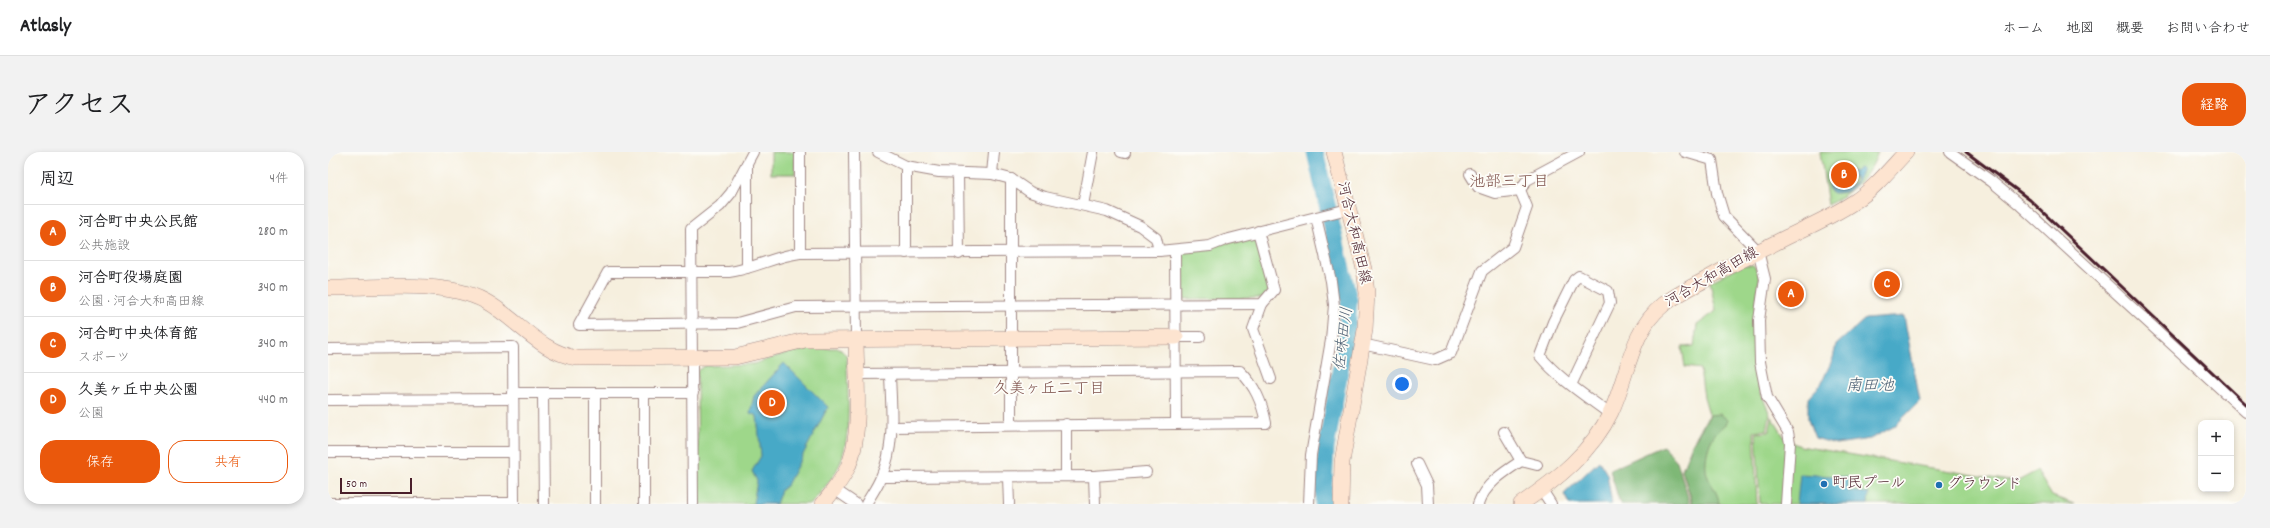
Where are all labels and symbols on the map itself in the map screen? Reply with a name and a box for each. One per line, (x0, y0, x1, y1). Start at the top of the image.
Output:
pin: B (1831, 160, 1857, 190)
district label: 池部三丁目 (1469, 171, 1549, 194)
street label: 河合大和高田線 (1330, 179, 1376, 287)
street label: 河合大和高田線 (1661, 242, 1763, 314)
pin: C (1874, 269, 1900, 299)
pin: A (1778, 279, 1804, 309)
water label: 佐味田川 (1329, 306, 1359, 372)
your location (1392, 374, 1412, 394)
water label: 南田池 (1846, 375, 1895, 398)
district label: 久美ヶ丘二丁目 (993, 378, 1105, 401)
pin: D (759, 388, 785, 418)
place label: 町民プール (1832, 473, 1905, 495)
place label: グラウンド (1947, 474, 2022, 496)
scale bar (340, 476, 412, 495)
marker: 町民プール (1819, 479, 1829, 489)
marker: グラウンド (1934, 480, 1944, 490)

